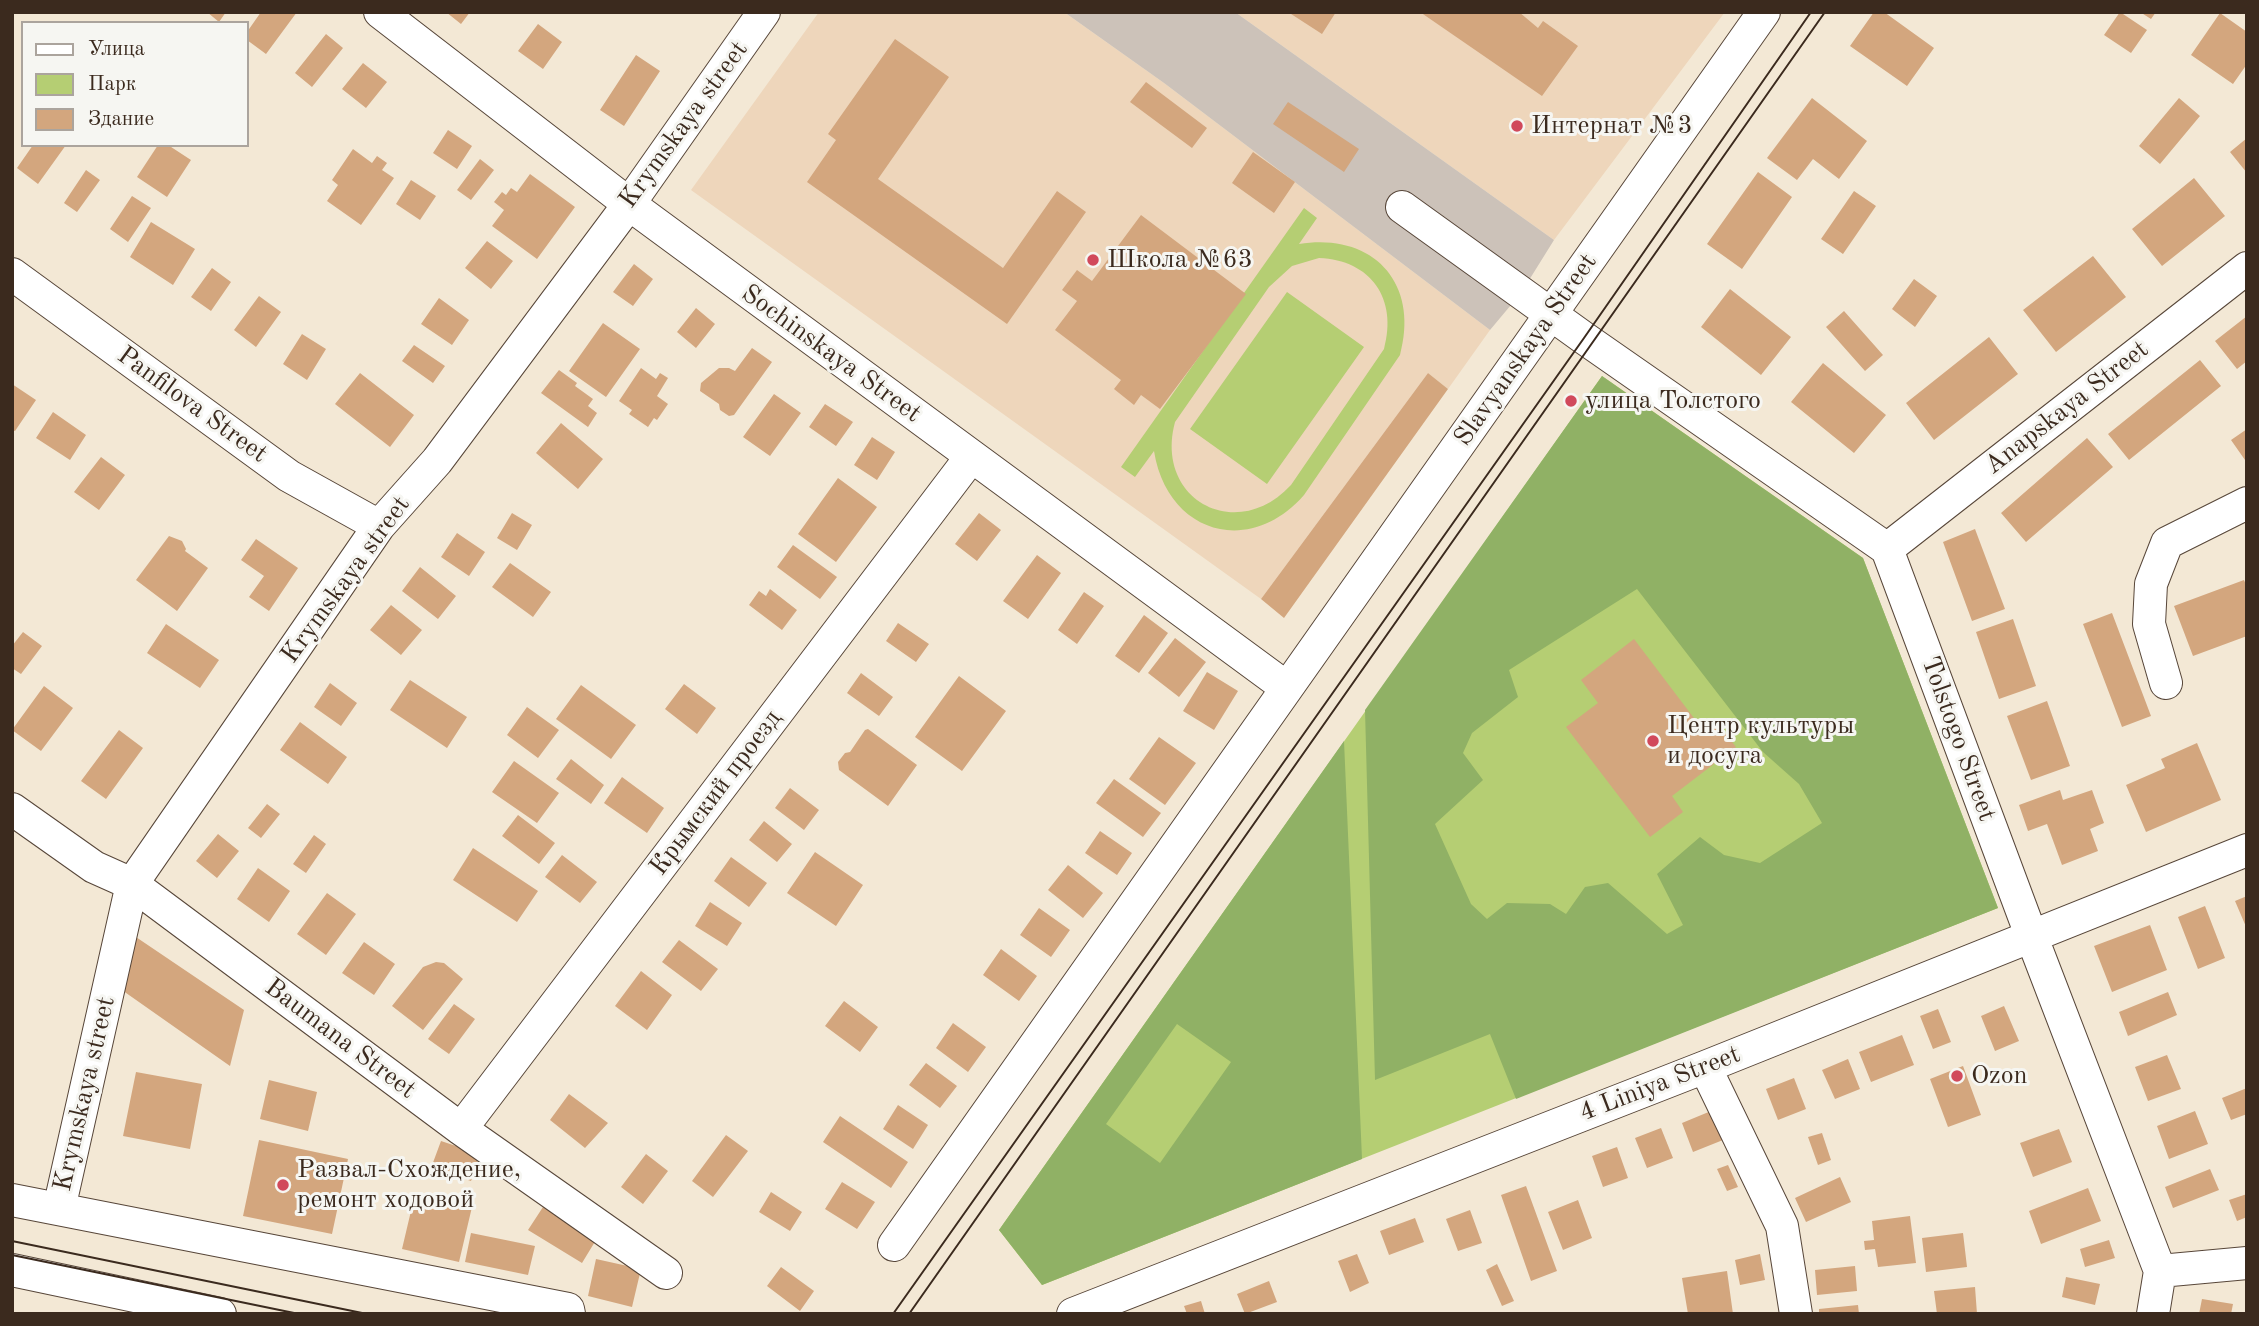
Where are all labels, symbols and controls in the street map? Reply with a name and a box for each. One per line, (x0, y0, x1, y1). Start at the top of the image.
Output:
legend (21, 21, 248, 147)
street label: Krymskaya street (613, 35, 755, 215)
text: Улица (88, 39, 145, 60)
text: Парк (88, 74, 136, 95)
text: Здание (88, 109, 154, 130)
place label: Интернат №3 (1531, 110, 1692, 142)
marker: Интернат №3 (1509, 118, 1525, 134)
place label: Школа №63 (1107, 244, 1253, 276)
street label: Slavyanskaya Street (1448, 248, 1604, 452)
marker: Школа №63 (1085, 252, 1101, 268)
street label: Sochinskaya Street (735, 278, 927, 430)
street label: Anapskaya Street (1979, 334, 2155, 482)
street label: Panfilova Street (111, 340, 273, 470)
place label: улица Толстого (1585, 385, 1761, 417)
marker: улица Толстого (1563, 393, 1579, 409)
street label: Krymskaya street (275, 490, 417, 670)
street label: Tolstogo Street (1914, 652, 2002, 826)
street label: Крымский проезд (644, 704, 788, 882)
place label: Центр культуры и досуга (1667, 710, 1854, 772)
marker: Центр культуры и досуга (1645, 733, 1661, 749)
street label: Baumana Street (258, 972, 422, 1106)
street label: Krymskaya street (47, 993, 123, 1195)
street label: 4 Liniya Street (1575, 1039, 1745, 1129)
place label: Ozon (1971, 1060, 2028, 1092)
marker: Ozon (1949, 1068, 1965, 1084)
place label: Развал-Схождение, ремонт ходовой (297, 1154, 521, 1216)
marker: Развал-Схождение, ремонт ходовой (275, 1177, 291, 1193)

